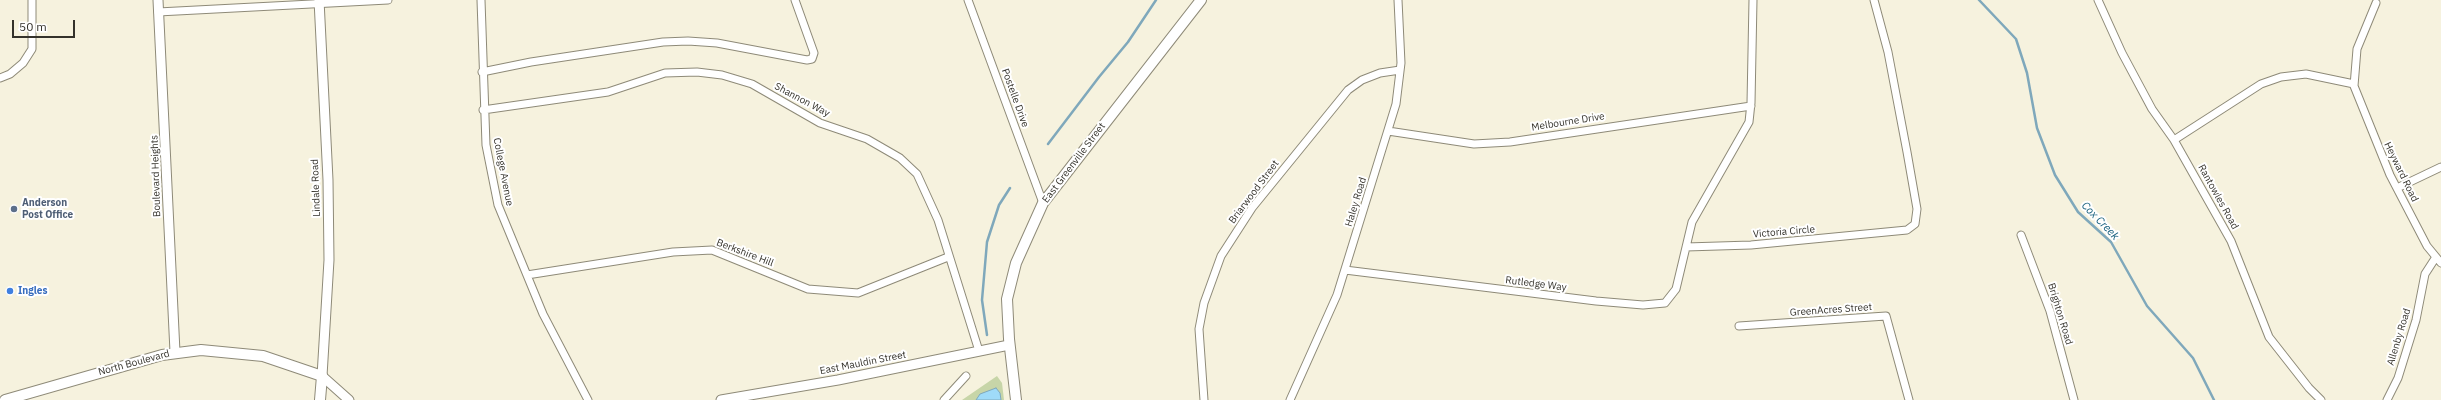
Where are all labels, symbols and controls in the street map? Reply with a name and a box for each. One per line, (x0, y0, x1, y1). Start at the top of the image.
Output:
scale bar (14, 12, 77, 38)
text: 50 m (19, 19, 47, 34)
street label: Postelle Drive (999, 67, 1031, 129)
street label: Shannon Way (772, 80, 832, 120)
street label: Melbourne Drive (1531, 110, 1605, 134)
street label: East Greenville Street (1040, 121, 1108, 205)
street label: Boulevard Heights (149, 135, 163, 217)
street label: College Avenue (491, 137, 515, 207)
street label: Heyward Road (2381, 140, 2421, 204)
street label: Briarwood Street (1226, 158, 1282, 226)
street label: Lindale Road (309, 159, 323, 217)
street label: Rantowles Road (2195, 162, 2241, 232)
street label: Haley Road (1343, 176, 1369, 228)
place label: Anderson Post Office (22, 197, 73, 220)
water label: Cox Creek (2079, 199, 2121, 243)
marker: Anderson Post Office (9, 204, 19, 214)
street label: Victoria Circle (1753, 223, 1815, 241)
street label: Berkshire Hill (715, 237, 775, 269)
street label: Rutledge Way (1505, 274, 1567, 294)
street label: Brighton Road (2045, 282, 2075, 346)
place label: Ingles (18, 285, 47, 297)
marker: Ingles (5, 286, 15, 296)
street label: GreenAcres Street (1789, 301, 1873, 319)
street label: Allenby Road (2385, 307, 2413, 367)
street label: North Boulevard (97, 348, 171, 378)
street label: East Mauldin Street (819, 349, 907, 377)

